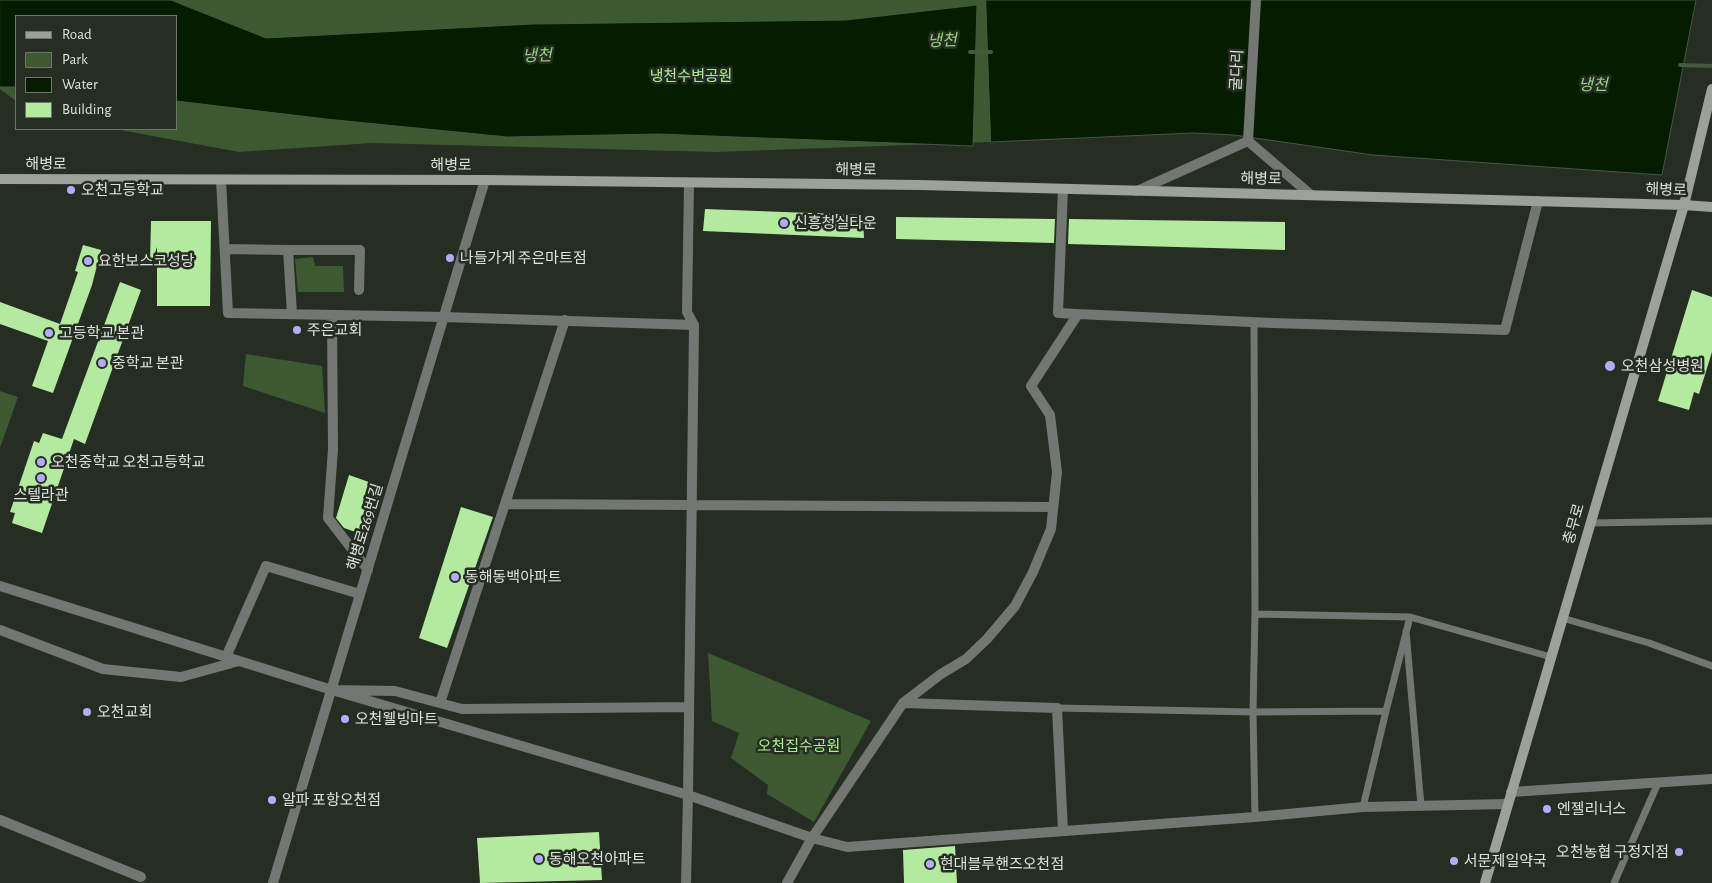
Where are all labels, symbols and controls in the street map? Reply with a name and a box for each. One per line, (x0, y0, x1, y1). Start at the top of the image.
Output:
legend (15, 15, 178, 130)
text: Road (62, 27, 92, 42)
water label: 냉천 (927, 31, 957, 51)
water label: 냉천 (522, 46, 552, 66)
street label: 굴다리 (1227, 49, 1247, 91)
text: Park (62, 52, 88, 67)
park label: 냉천수변공원 (650, 67, 732, 85)
water label: 냉천 (1578, 75, 1608, 95)
text: Water (62, 77, 98, 92)
text: Building (62, 102, 112, 117)
street label: 해병로 (25, 155, 67, 173)
street label: 해병로 (430, 156, 472, 174)
street label: 해병로 (835, 161, 877, 179)
street label: 해병로 (1240, 170, 1282, 188)
street label: 해병로 (1645, 180, 1687, 200)
place label: 오천고등학교 (81, 181, 164, 199)
marker: 오천고등학교 (65, 184, 77, 196)
place label: 신흥청실타운 (794, 214, 877, 232)
marker: 신흥청실타운 (778, 217, 790, 229)
place label: 나들가게 주은마트점 (460, 249, 587, 267)
place label: 요한보스코성당 (98, 252, 195, 270)
marker: 나들가게 주은마트점 (444, 252, 456, 264)
marker: 요한보스코성당 (82, 255, 94, 267)
place label: 주은교회 (307, 321, 362, 339)
place label: 고등학교 본관 (59, 324, 144, 342)
marker: 주은교회 (291, 324, 303, 336)
marker: 고등학교 본관 (43, 327, 55, 339)
place label: 중학교 본관 (112, 354, 183, 372)
marker: 중학교 본관 (96, 357, 108, 369)
place label: 오천삼성병원 (1621, 357, 1704, 375)
marker: 오천삼성병원 (1603, 359, 1617, 373)
place label: 오천중학교 오천고등학교 (51, 453, 205, 471)
marker: 오천중학교 오천고등학교 (35, 456, 47, 468)
marker: 스텔라관 (35, 472, 47, 484)
street label: 해병로269번길 (343, 481, 387, 573)
place label: 스텔라관 (13, 486, 69, 504)
street label: 충무로 (1560, 502, 1588, 546)
place label: 동해동백아파트 (465, 568, 562, 586)
marker: 동해동백아파트 (449, 571, 461, 583)
place label: 오천교회 (97, 703, 152, 721)
marker: 오천교회 (81, 706, 93, 718)
place label: 오천웰빙마트 (355, 710, 438, 728)
marker: 오천웰빙마트 (339, 713, 351, 725)
park label: 오천집수공원 (758, 737, 840, 755)
place label: 알파 포항오천점 (282, 791, 381, 809)
marker: 알파 포항오천점 (266, 794, 278, 806)
place label: 엔젤리너스 (1557, 800, 1626, 818)
marker: 엔젤리너스 (1541, 803, 1553, 815)
place label: 오천농협 구정지점 (1556, 843, 1669, 861)
marker: 오천농협 구정지점 (1673, 846, 1685, 858)
place label: 동해오천아파트 (549, 850, 646, 868)
place label: 서문제일약국 (1464, 852, 1547, 870)
marker: 동해오천아파트 (533, 853, 545, 865)
place label: 현대블루핸즈오천점 (940, 855, 1064, 873)
marker: 서문제일약국 (1448, 855, 1460, 867)
marker: 현대블루핸즈오천점 (924, 858, 936, 870)

